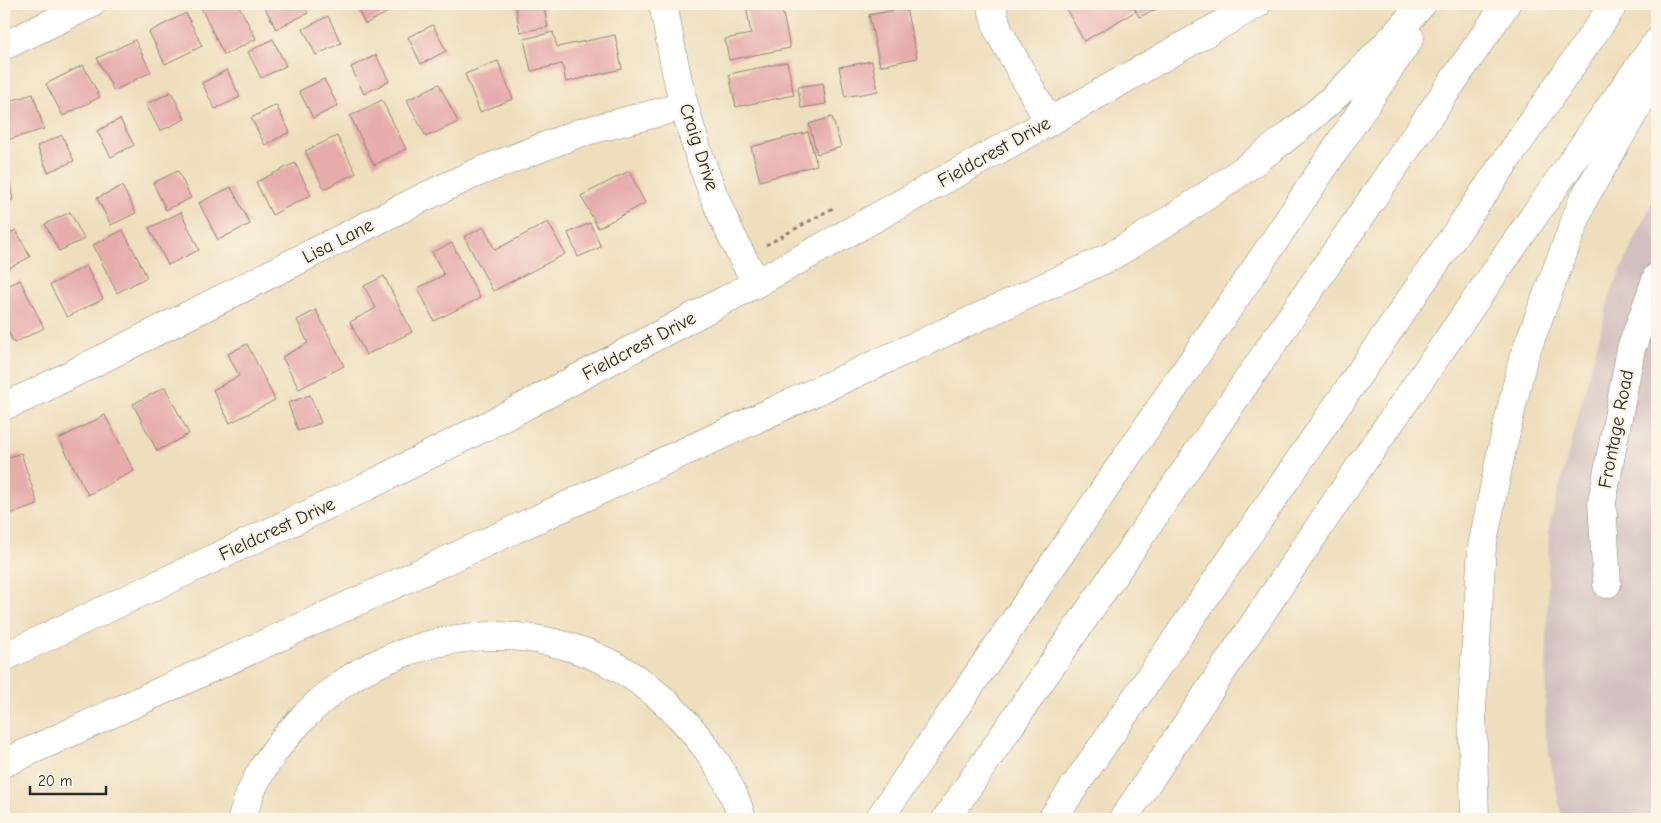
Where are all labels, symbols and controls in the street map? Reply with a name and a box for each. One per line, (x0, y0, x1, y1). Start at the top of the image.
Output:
street label: Craig Drive (675, 101, 723, 193)
street label: Fieldcrest Drive (934, 112, 1054, 192)
street label: Lisa Lane (299, 214, 377, 268)
street label: Fieldcrest Drive (578, 307, 700, 385)
street label: Frontage Road (1594, 368, 1638, 490)
street label: Fieldcrest Drive (215, 493, 339, 565)
scale bar (30, 763, 106, 795)
text: 20 m (38, 772, 72, 790)

